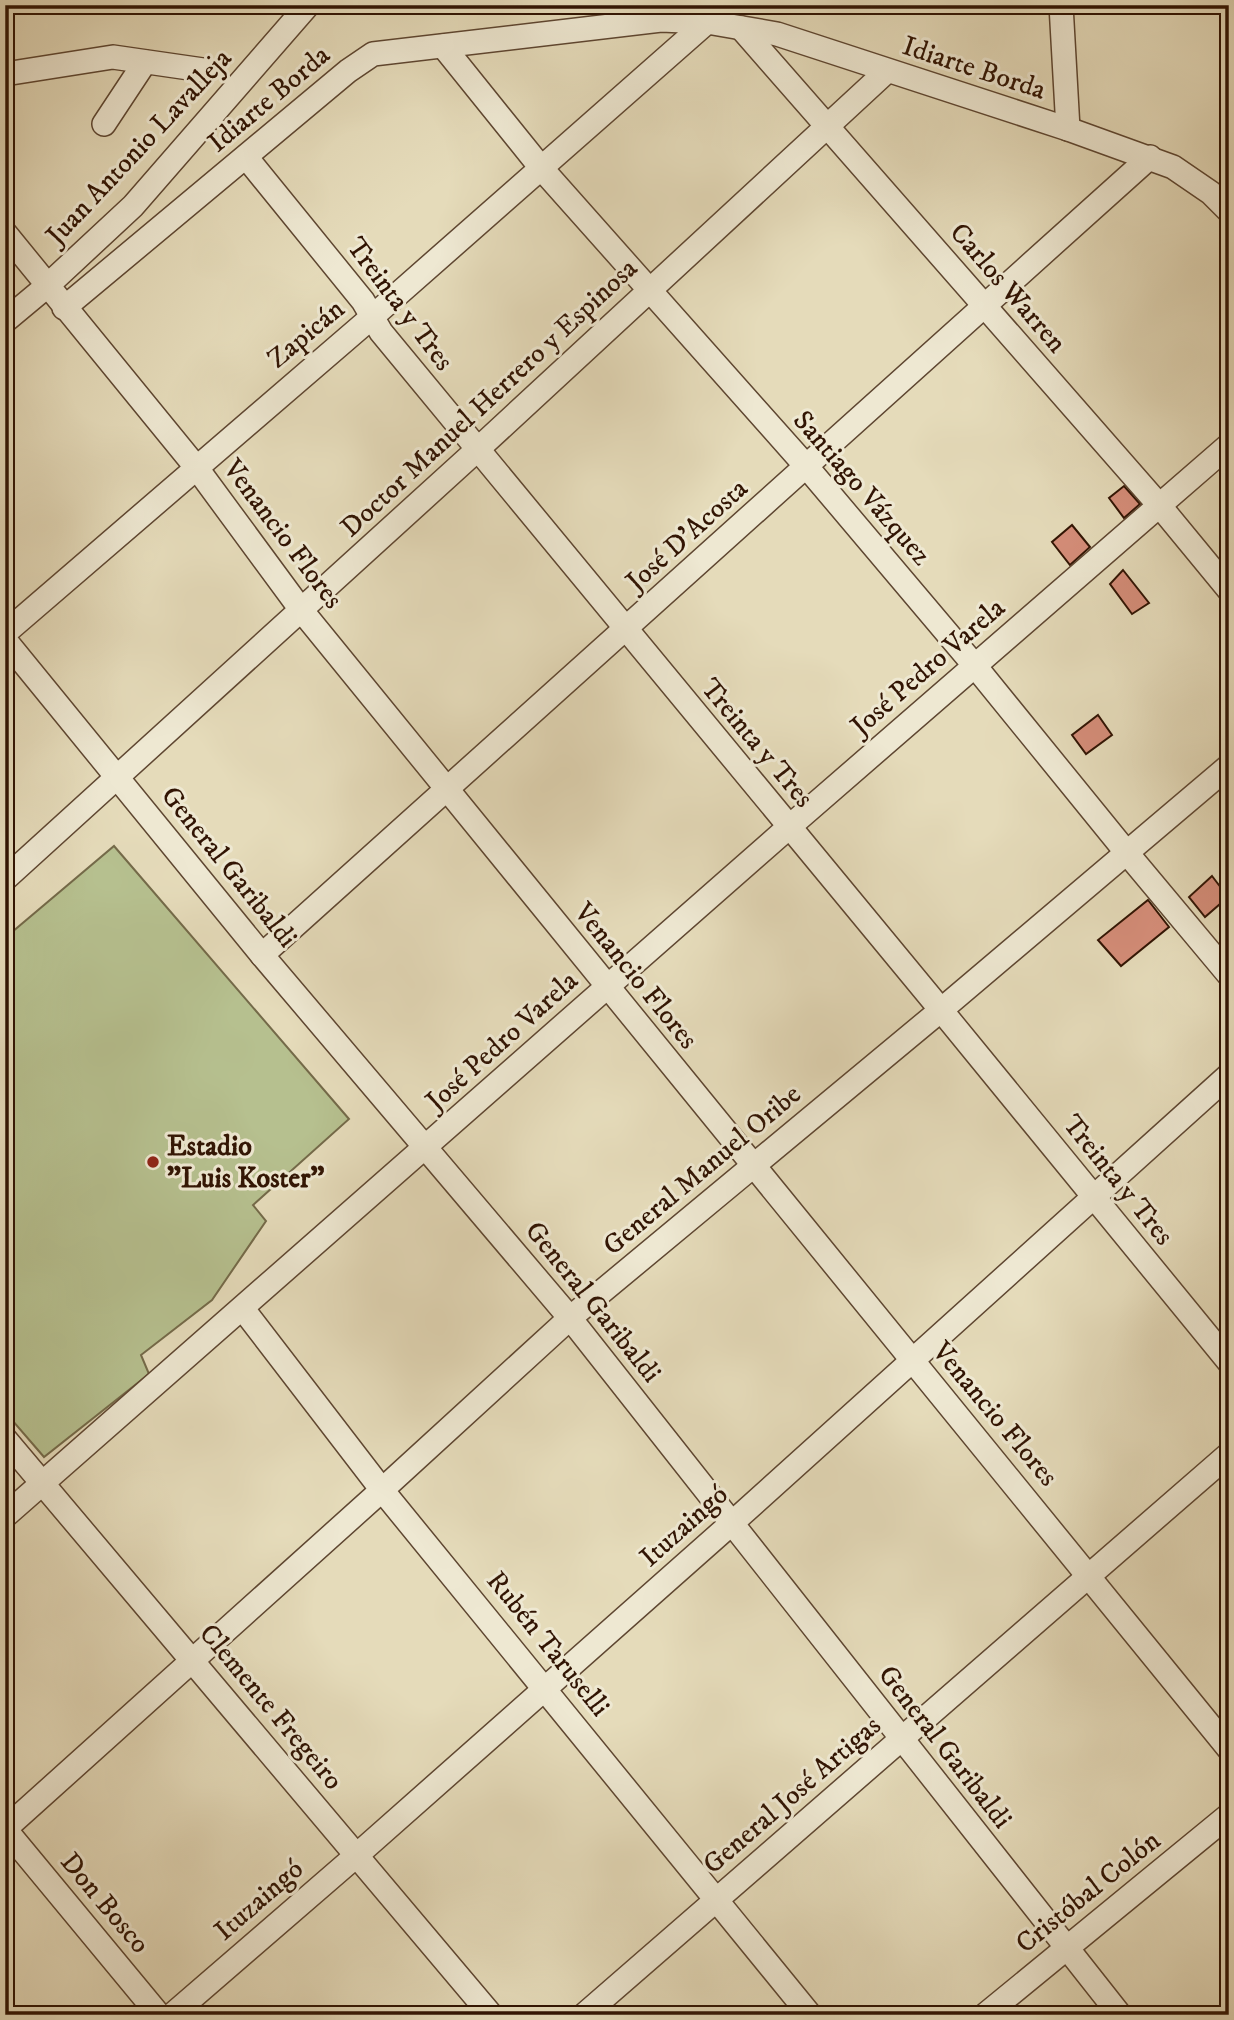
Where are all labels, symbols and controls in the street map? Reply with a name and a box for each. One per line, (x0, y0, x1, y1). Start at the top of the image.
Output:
street label: Idiarte Borda (898, 28, 1050, 108)
street label: Idiarte Borda (201, 38, 337, 160)
street label: Juan Antonio Lavalleja (37, 41, 239, 255)
street label: Carlos Warren (942, 216, 1074, 361)
street label: Treinta y Tres (339, 230, 461, 378)
street label: Doctor Manuel Herrero y Espinosa (333, 251, 645, 545)
street label: Zapicán (260, 292, 352, 376)
street label: Santiago Vázquez (785, 403, 939, 573)
street label: Venancio Flores (215, 452, 351, 616)
street label: José D'Acosta (617, 471, 755, 601)
street label: José Pedro Varela (841, 590, 1012, 745)
street label: Treinta y Tres (693, 671, 821, 815)
street label: General Garibaldi (153, 779, 305, 955)
street label: Venancio Flores (566, 895, 706, 1056)
street label: José Pedro Varela (416, 963, 585, 1121)
street label: General Manuel Oribe (596, 1077, 808, 1263)
street label: Treinta y Tres (1055, 1108, 1181, 1252)
place label: Estadio "Luis Koster" (167, 1129, 325, 1196)
marker: Estadio "Luis Koster" (145, 1154, 161, 1170)
street label: General Garibaldi (517, 1214, 669, 1390)
street label: Venancio Flores (924, 1334, 1066, 1493)
street label: Ituzaingó (633, 1477, 735, 1575)
street label: Rubén Taruselli (479, 1564, 617, 1724)
street label: Clemente Fregeiro (191, 1617, 351, 1797)
street label: General Garibaldi (870, 1658, 1020, 1836)
street label: General José Artigas (696, 1708, 888, 1882)
street label: Cristóbal Colón (1009, 1823, 1168, 1961)
street label: Don Bosco (53, 1845, 157, 1961)
street label: Ituzaingó (207, 1852, 311, 1948)

